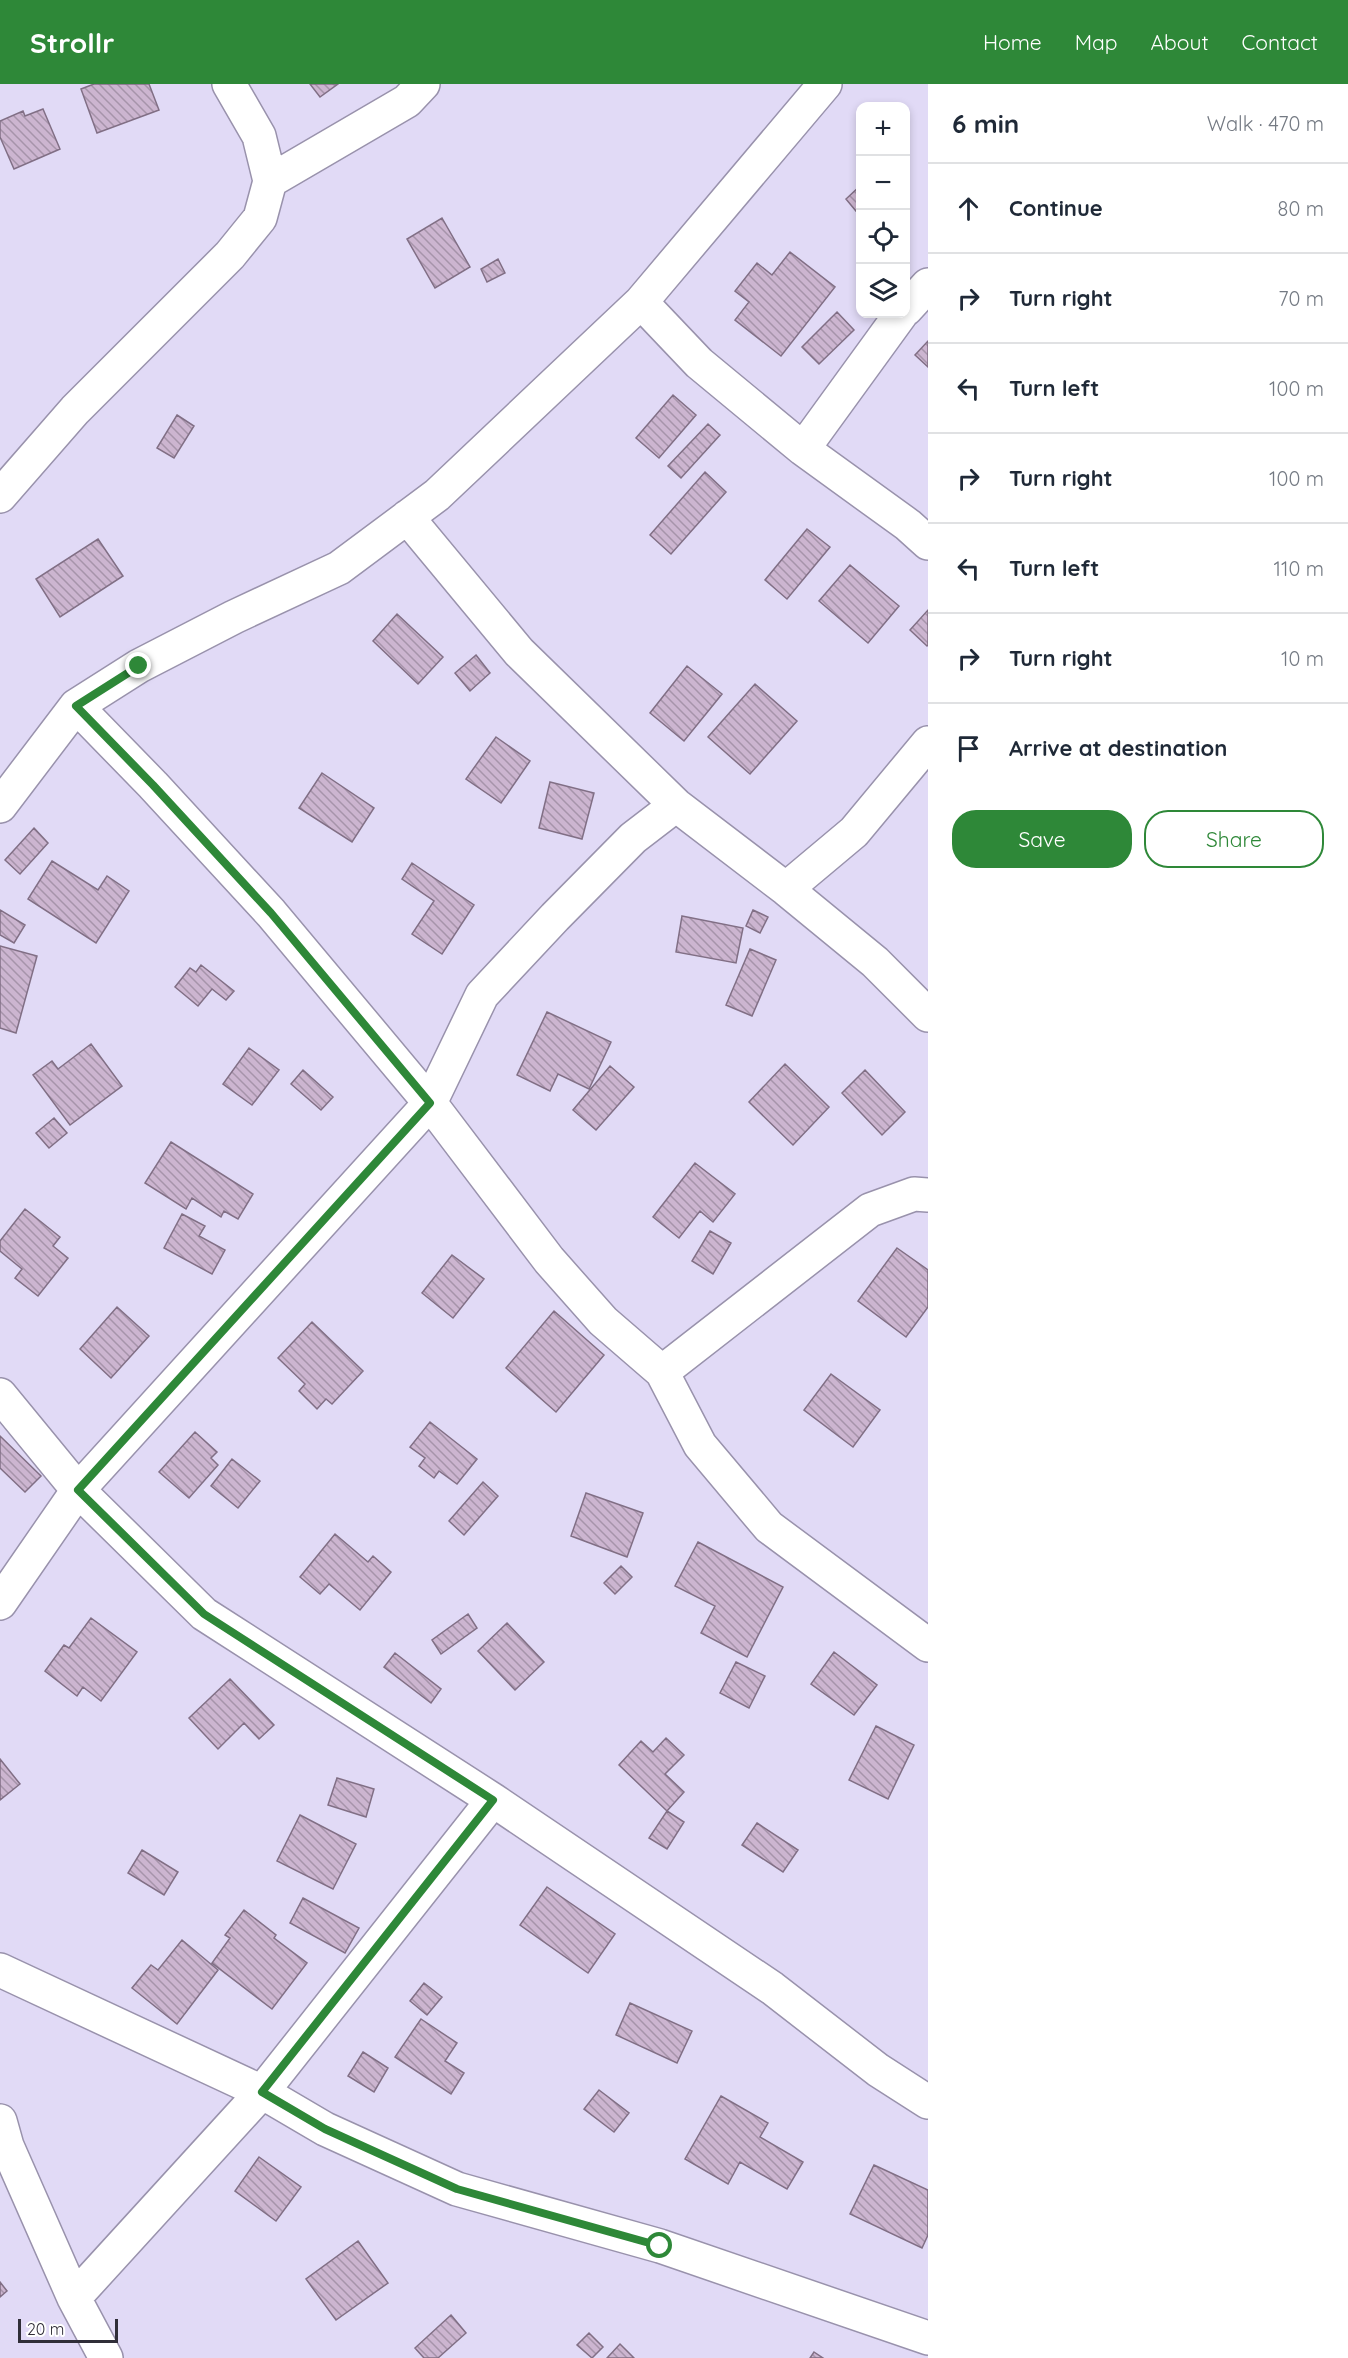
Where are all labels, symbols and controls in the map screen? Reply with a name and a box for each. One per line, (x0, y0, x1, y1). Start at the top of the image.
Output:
text: Strollr (30, 25, 114, 60)
text: Home (983, 29, 1042, 55)
text: Map (1075, 29, 1118, 55)
text: About (1151, 29, 1209, 55)
text: Contact (1242, 29, 1318, 55)
map controls (856, 102, 910, 318)
button: + (856, 102, 910, 156)
text: 6 min (952, 107, 1019, 140)
text: Walk · 470 m (1207, 111, 1324, 136)
button: − (856, 156, 910, 210)
icon: ahead (952, 192, 985, 225)
text: Continue (1009, 194, 1103, 222)
text: 80 m (1278, 196, 1324, 221)
button: locate (856, 210, 910, 264)
button: layers (856, 264, 910, 318)
icon: right (952, 282, 985, 315)
text: Turn right (1009, 284, 1113, 312)
text: 70 m (1278, 286, 1324, 311)
icon: left (952, 372, 985, 405)
text: Turn left (1009, 374, 1099, 402)
text: 100 m (1269, 376, 1324, 401)
icon: right (952, 462, 985, 495)
text: Turn right (1009, 464, 1113, 492)
text: 100 m (1269, 466, 1324, 491)
icon: left (952, 552, 985, 585)
text: Turn left (1009, 554, 1099, 582)
text: 110 m (1274, 556, 1324, 581)
icon: right (952, 642, 985, 675)
text: Turn right (1009, 644, 1113, 672)
text: 10 m (1281, 646, 1324, 671)
route end (125, 652, 151, 678)
icon: arrive (952, 732, 985, 765)
text: Arrive at destination (1009, 734, 1227, 762)
button: Save (952, 810, 1132, 868)
button: Share (1144, 810, 1324, 868)
route start (646, 2232, 672, 2258)
scale bar (18, 2316, 118, 2344)
text: 20 m (27, 2319, 64, 2339)

